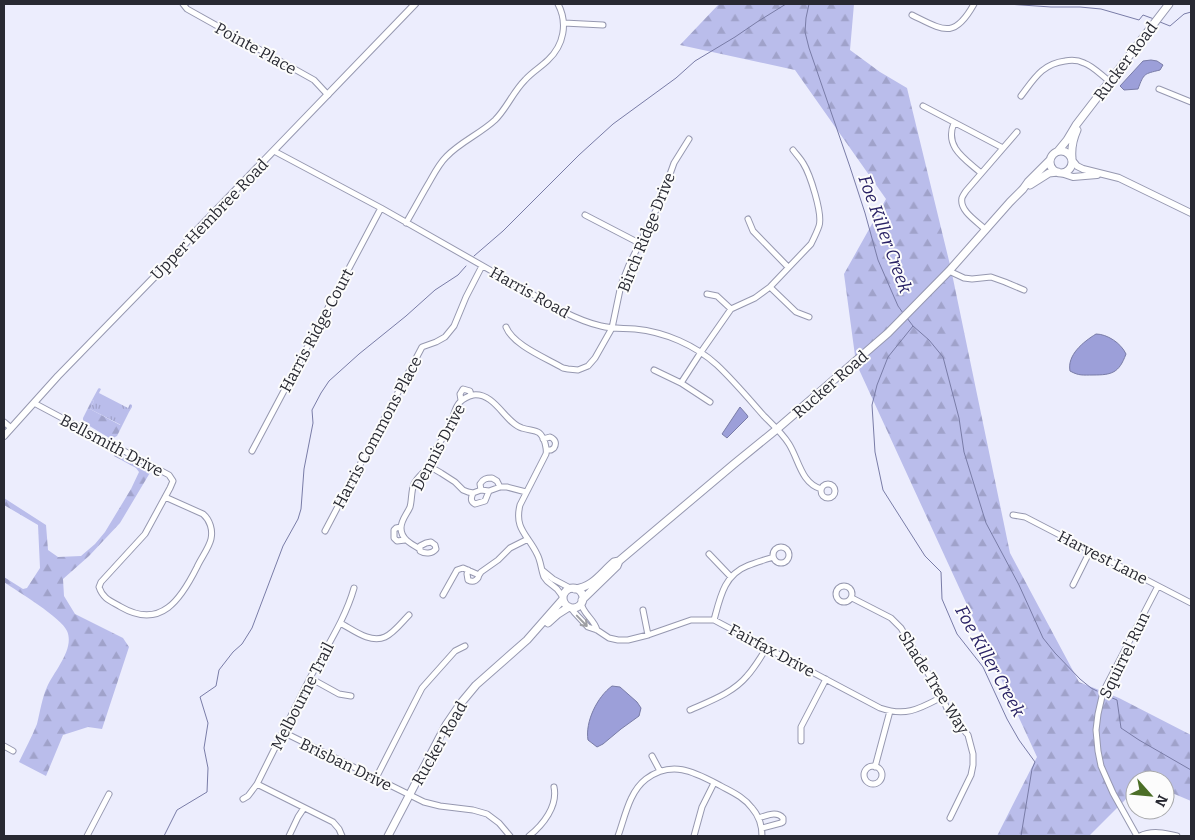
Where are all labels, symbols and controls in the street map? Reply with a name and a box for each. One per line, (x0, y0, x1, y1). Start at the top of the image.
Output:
street label: Pointe Place (212, 18, 300, 79)
street label: Rucker Road (1090, 18, 1161, 104)
street label: Upper Hembree Road (147, 155, 272, 284)
street label: Birch Ridge Drive (614, 170, 679, 295)
water label: Foe Killer Creek (853, 172, 917, 296)
street label: Harris Road (487, 263, 573, 322)
street label: Harris Ridge Court (276, 265, 357, 395)
street label: Rucker Road (789, 346, 872, 422)
street label: Harris Commons Place (329, 353, 426, 512)
street label: Dennis Drive (408, 401, 469, 494)
street label: Bellsmith Drive (57, 410, 167, 481)
street label: Harvest Lane (1055, 527, 1151, 588)
water label: Foe Killer Creek (950, 601, 1030, 721)
street label: Squirrel Run (1095, 609, 1154, 702)
one-way arrow (576, 615, 588, 627)
street label: Fairfax Drive (726, 620, 818, 681)
street label: Shade Tree Way (894, 627, 973, 738)
street label: Melbourne Trail (267, 639, 338, 753)
street label: Rucker Road (408, 698, 471, 788)
street label: Brisban Drive (297, 734, 395, 795)
north arrow (1125, 770, 1175, 820)
text: N (1151, 792, 1171, 810)

